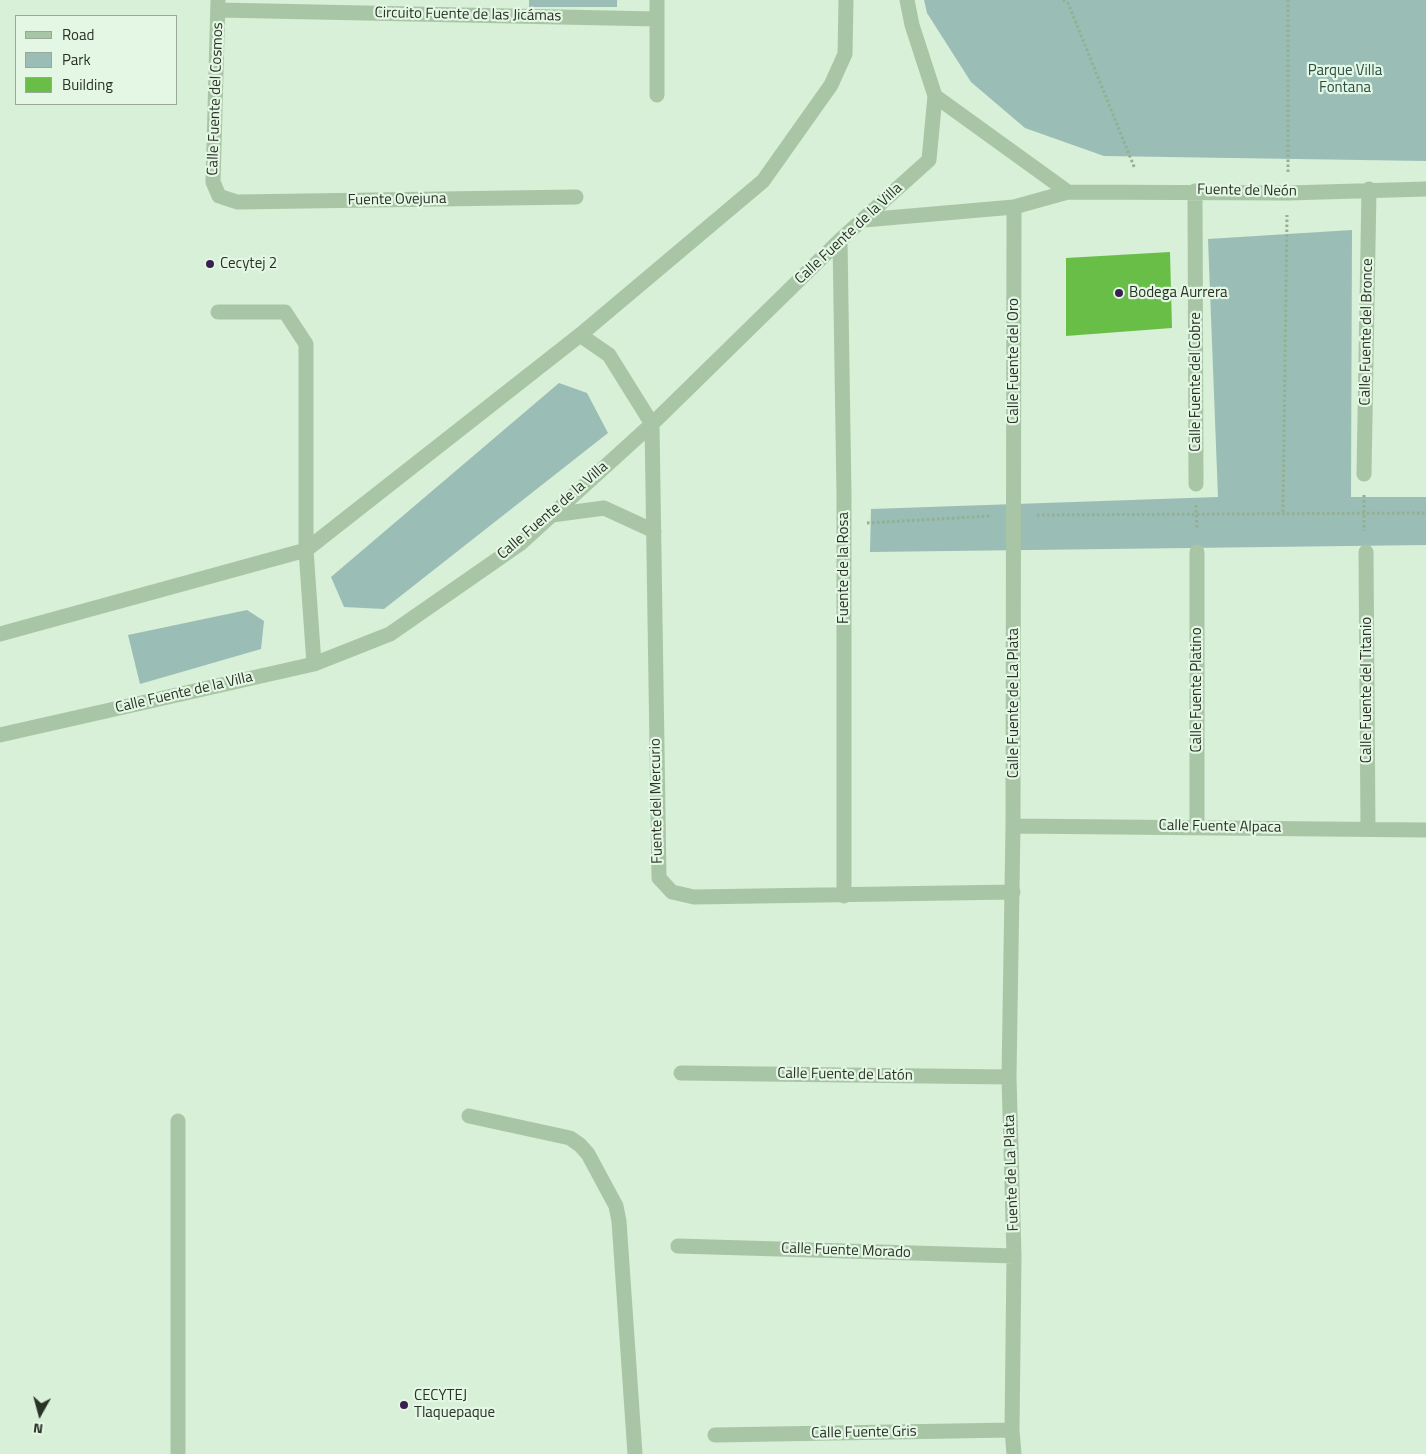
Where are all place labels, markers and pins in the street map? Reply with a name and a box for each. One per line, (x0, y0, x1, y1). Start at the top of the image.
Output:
place label: Cecytej 2 (220, 255, 277, 273)
marker: Cecytej 2 (204, 258, 216, 270)
place label: Bodega Aurrera (1129, 284, 1228, 302)
marker: Bodega Aurrera (1113, 287, 1125, 299)
place label: CECYTEJ Tlaquepaque (414, 1387, 495, 1422)
marker: CECYTEJ Tlaquepaque (398, 1399, 410, 1411)

